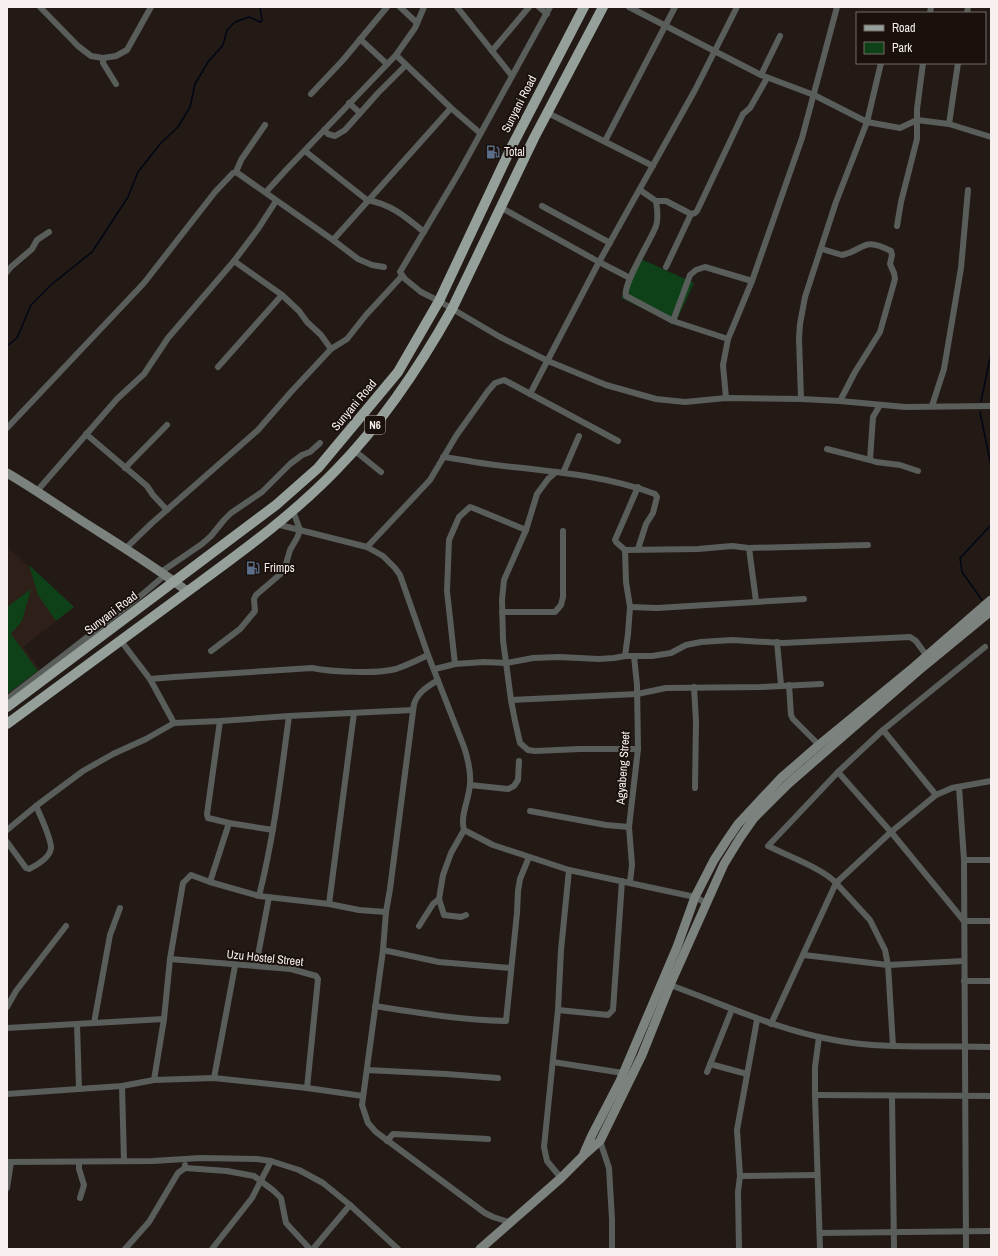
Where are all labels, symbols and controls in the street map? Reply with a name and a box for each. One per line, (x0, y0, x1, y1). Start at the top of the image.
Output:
legend (856, 12, 986, 64)
text: Road (892, 20, 916, 36)
text: Park (892, 40, 912, 56)
street label: Sunyani Road (498, 73, 540, 135)
fuel station icon: Total (485, 144, 501, 160)
place label: Total (504, 144, 525, 160)
street label: Sunyani Road (328, 376, 380, 434)
road number: N6 (365, 416, 385, 434)
fuel station icon: Frimps (245, 560, 261, 576)
place label: Frimps (264, 560, 295, 576)
street label: Sunyani Road (81, 588, 141, 638)
street label: Agyabeng Street (612, 731, 634, 806)
street label: Uzu Hostel Street (226, 946, 304, 970)

